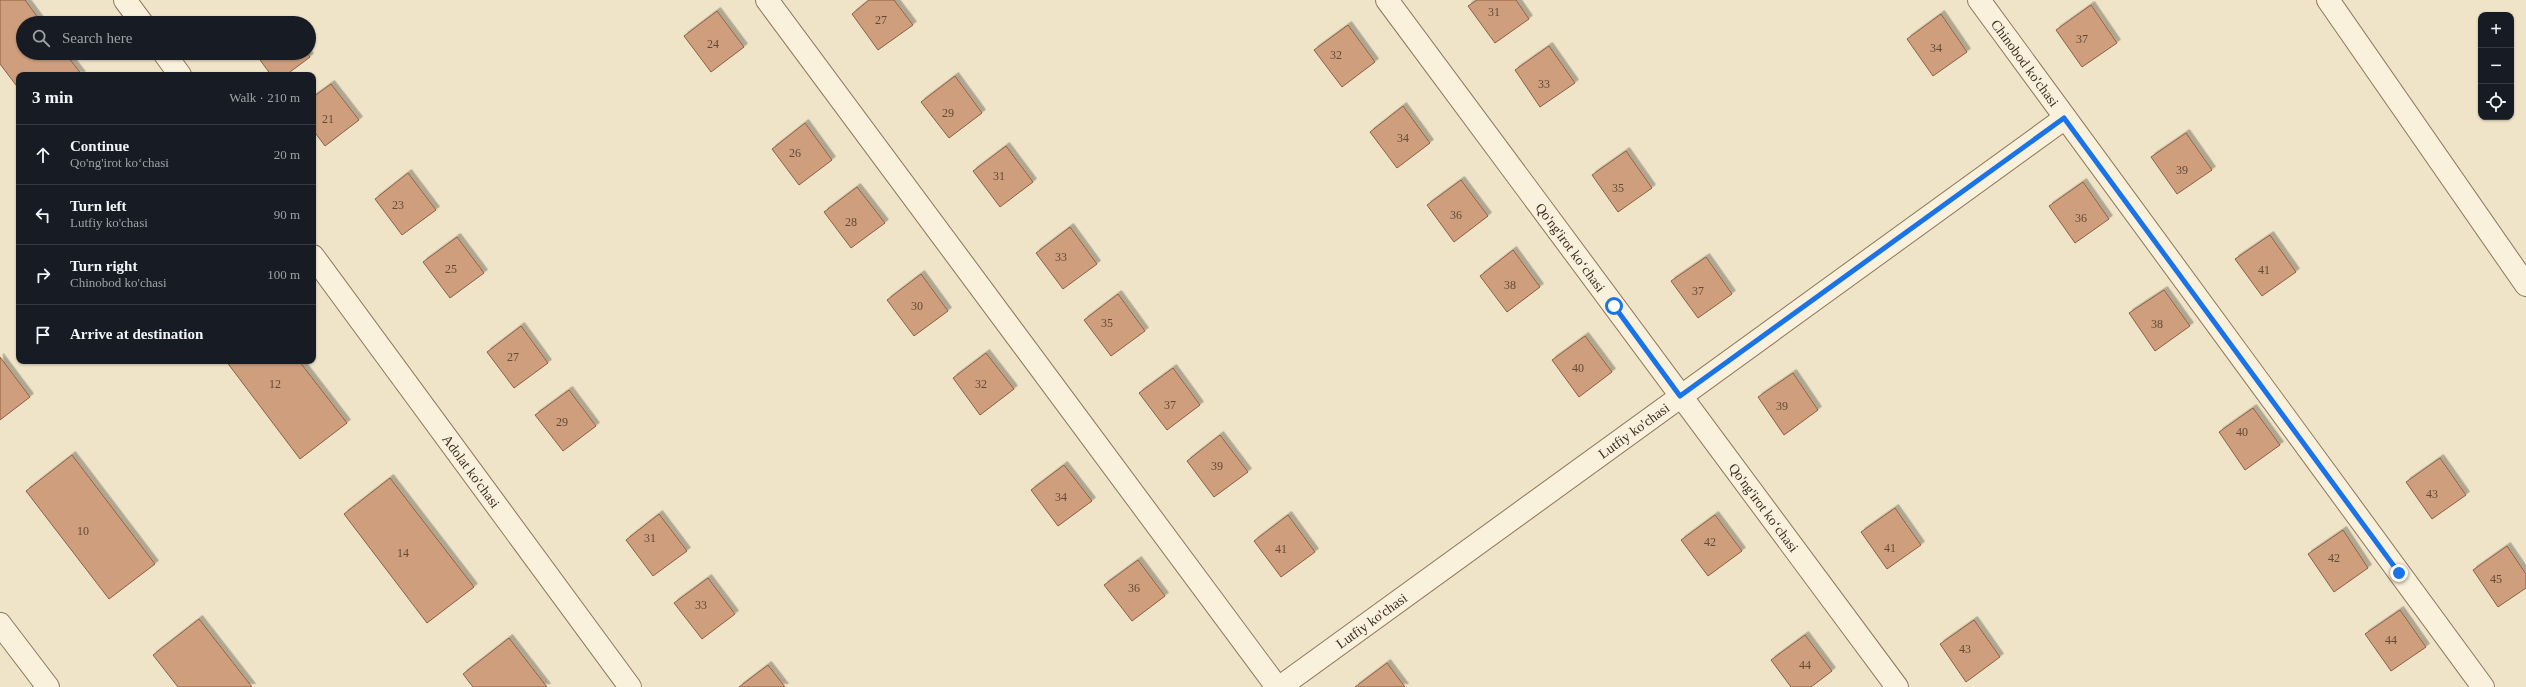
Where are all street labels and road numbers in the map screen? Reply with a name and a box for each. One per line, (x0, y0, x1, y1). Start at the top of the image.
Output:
street label: Chinobod ko'chasi (1988, 17, 2062, 109)
street label: Qo'ng'irot ko‘chasi (1533, 200, 1608, 295)
street label: Lutfiy ko'chasi (1595, 400, 1672, 461)
street label: Adolat ko'chasi (439, 432, 503, 511)
street label: Qo'ng'irot ko‘chasi (1726, 460, 1802, 555)
street label: Lutfiy ko'chasi (1333, 590, 1410, 651)

